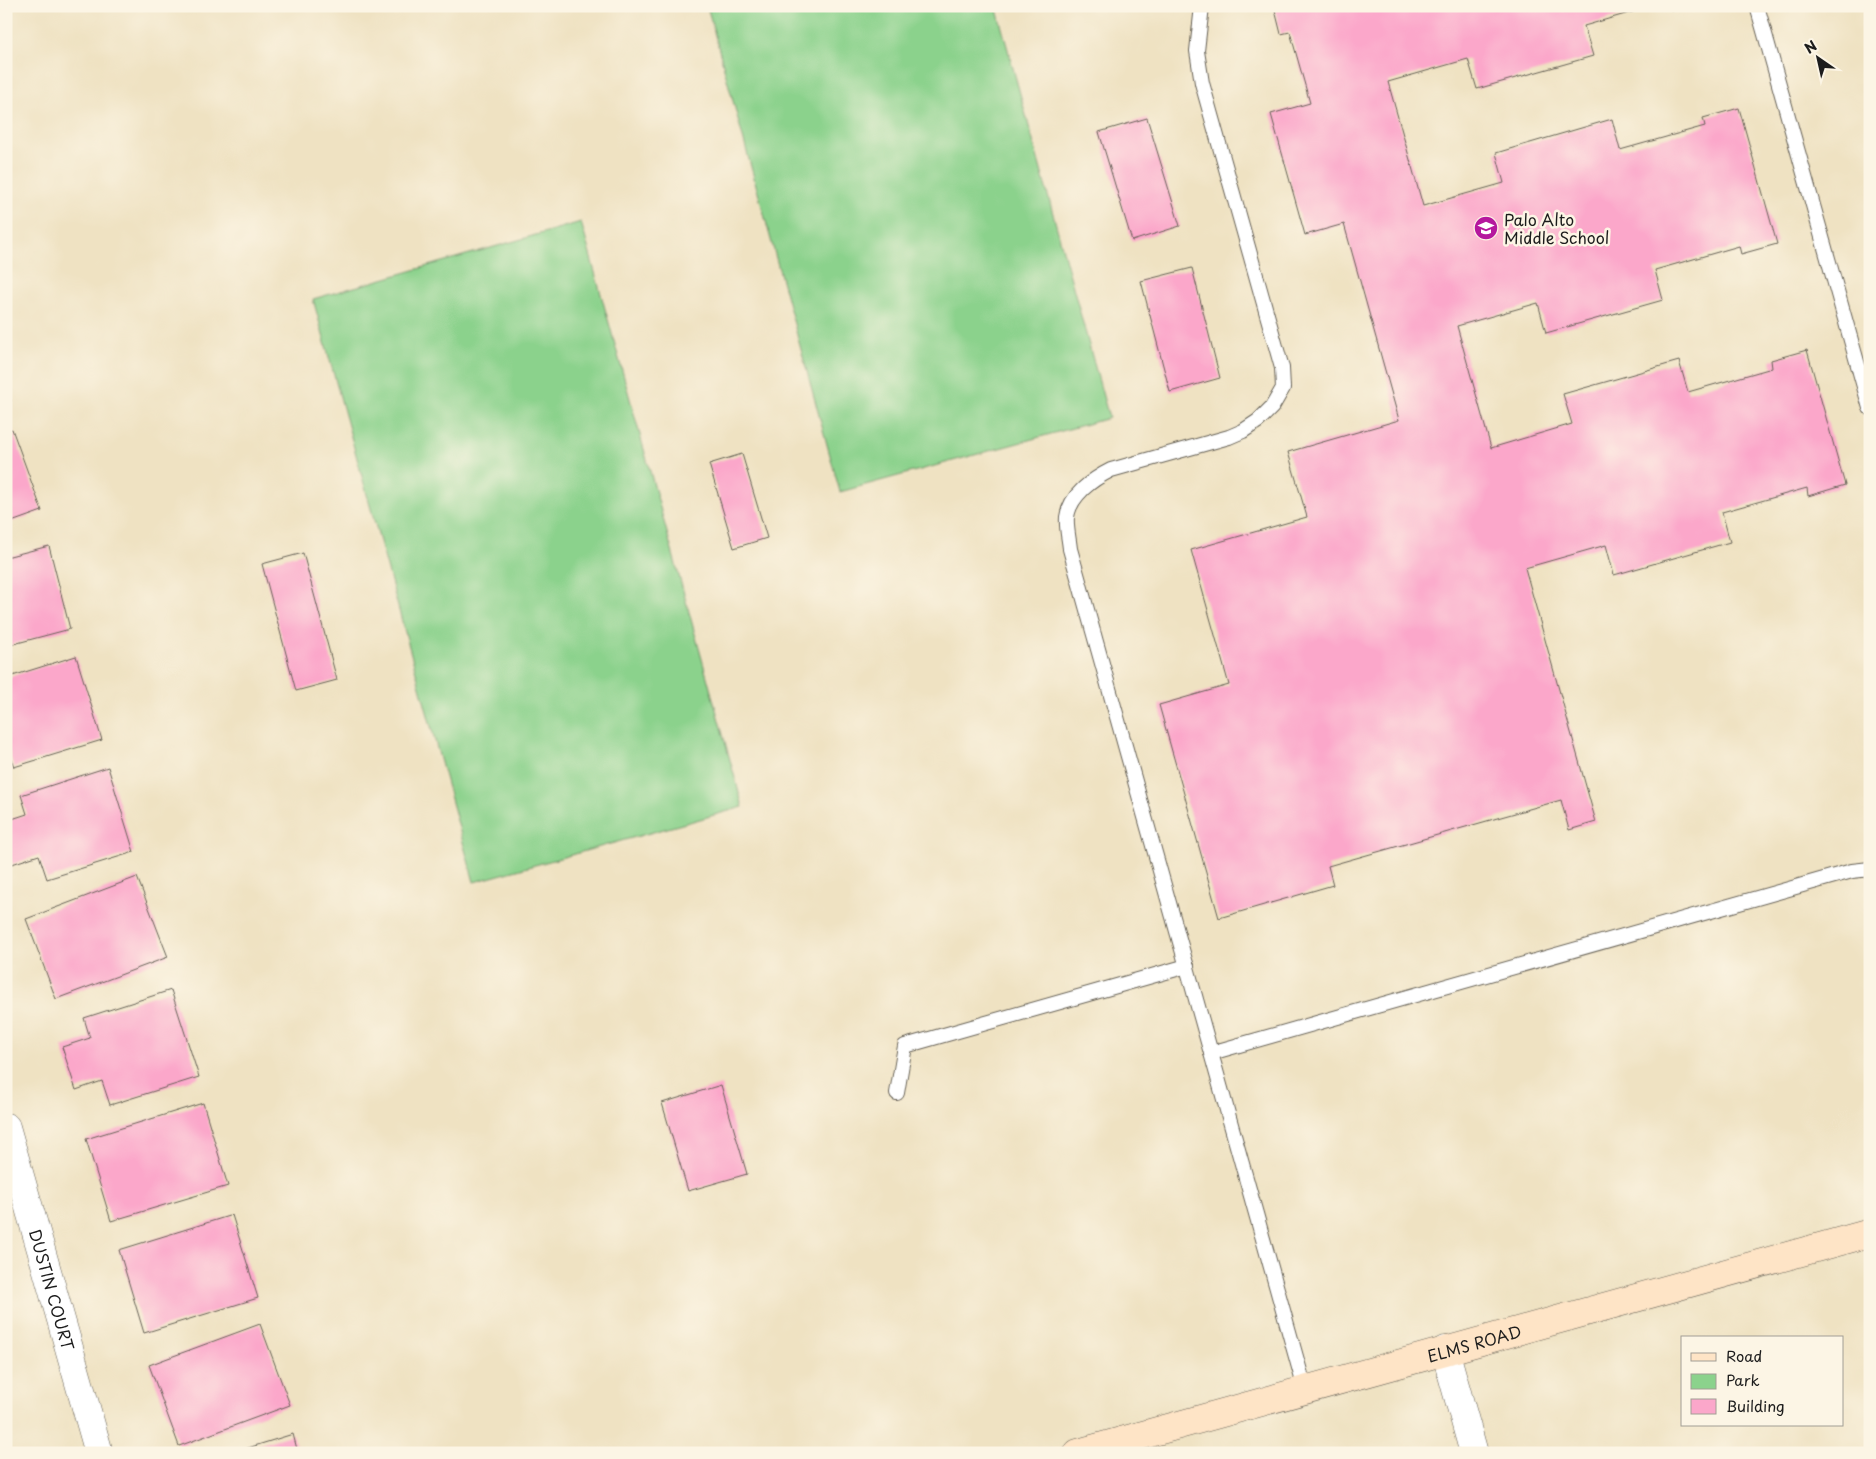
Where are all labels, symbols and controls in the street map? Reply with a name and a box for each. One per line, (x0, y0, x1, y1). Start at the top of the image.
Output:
north arrow (1794, 32, 1844, 82)
text: N (1800, 35, 1821, 59)
place label: Palo Alto Middle School (1504, 207, 1609, 249)
school or university icon: Palo Alto Middle School (1473, 215, 1499, 241)
street label: DUSTIN COURT (24, 1226, 81, 1353)
street label: ELMS ROAD (1424, 1318, 1524, 1368)
legend (1681, 1336, 1844, 1426)
text: Road (1726, 1344, 1762, 1367)
text: Park (1726, 1368, 1760, 1391)
text: Building (1726, 1394, 1785, 1417)

